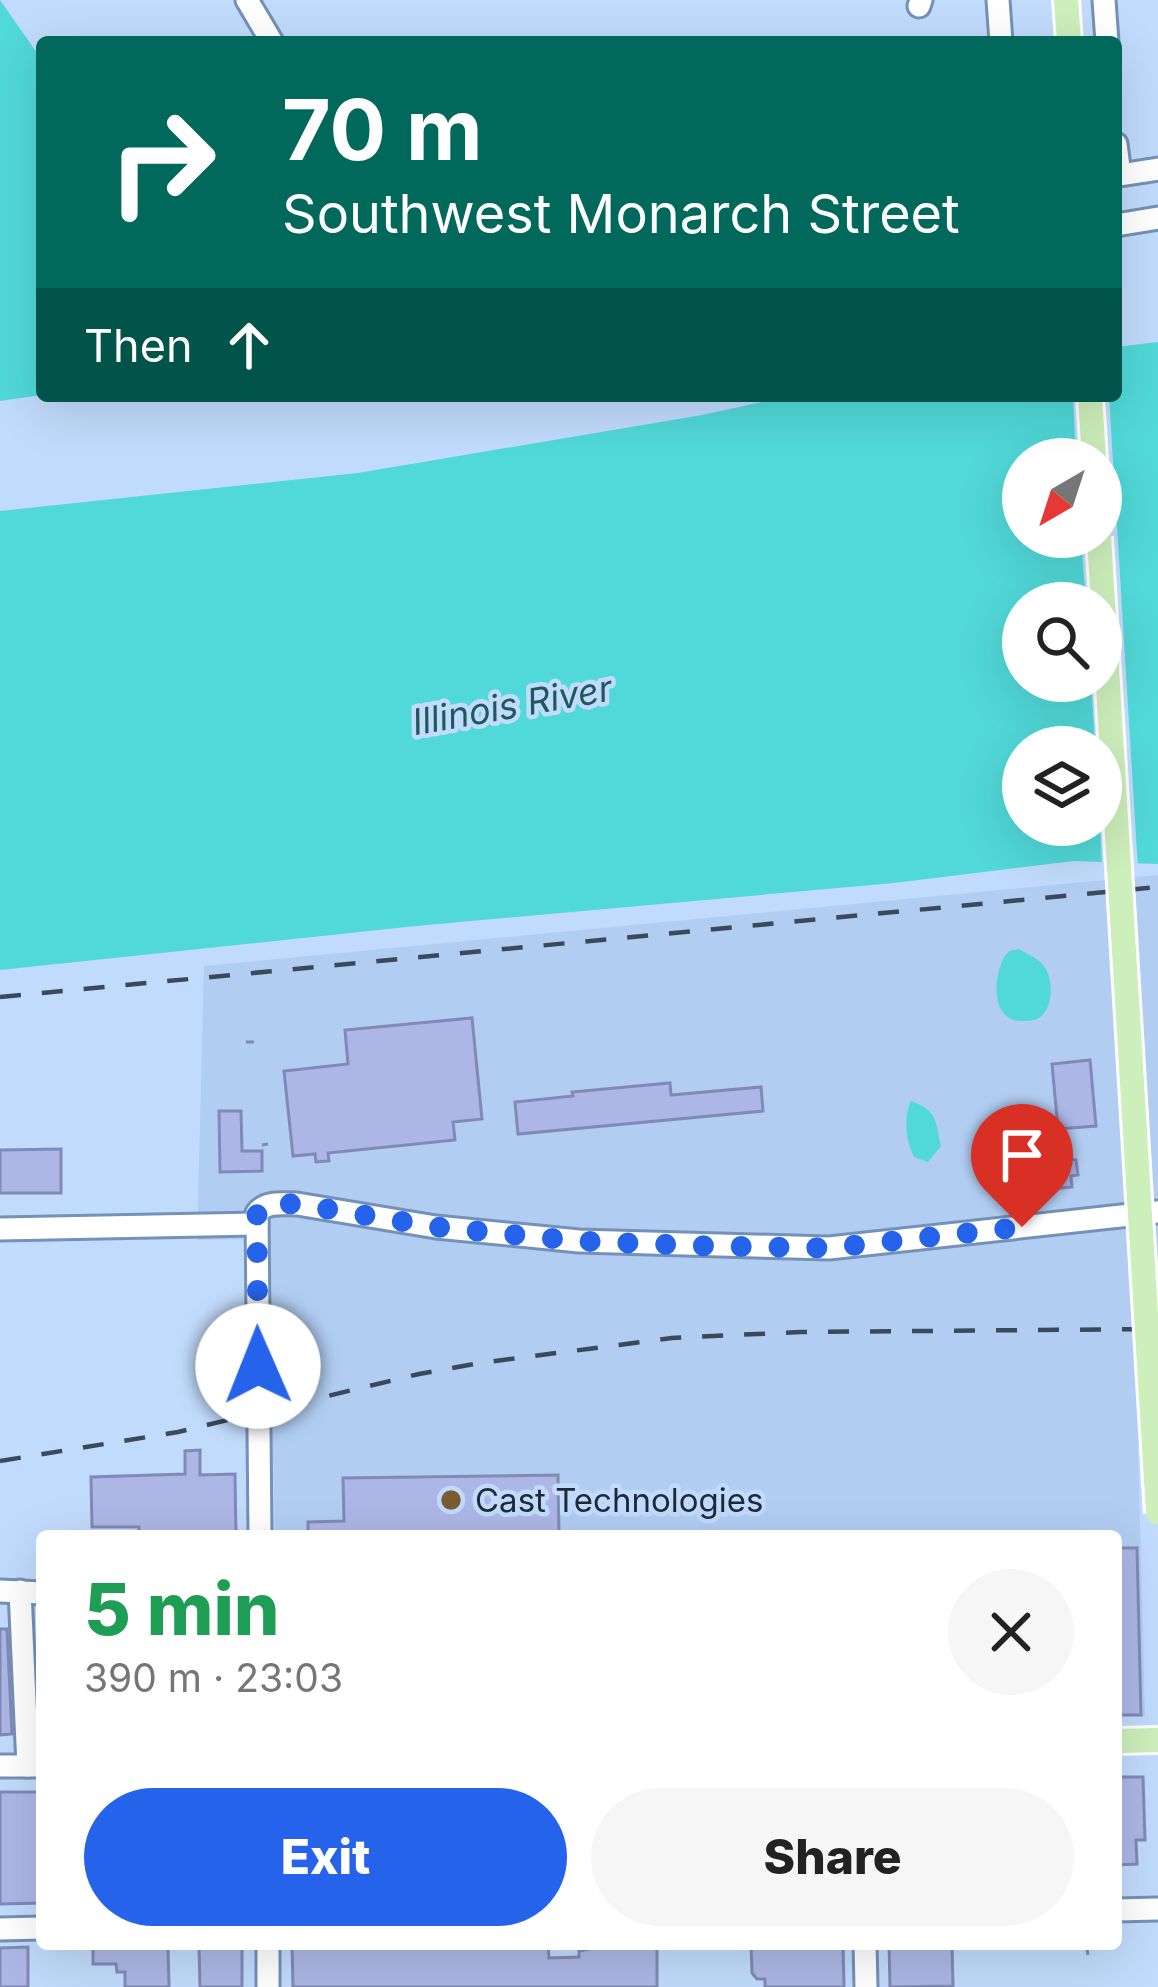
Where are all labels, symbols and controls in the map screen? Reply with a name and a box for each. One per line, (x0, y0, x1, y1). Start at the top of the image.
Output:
text: 70 m (282, 79, 483, 180)
icon: right (84, 84, 240, 240)
text: Southwest Monarch Street (282, 181, 960, 246)
icon: ahead (216, 312, 282, 378)
text: Then (84, 318, 192, 373)
north arrow (1002, 438, 1122, 558)
map controls (1002, 438, 1122, 846)
button: search (1002, 582, 1122, 702)
water label: Illinois River (409, 666, 617, 744)
button: layers (1002, 726, 1122, 846)
pin (971, 1104, 1073, 1227)
icon: arrive (989, 1122, 1055, 1188)
position arrow (195, 1303, 321, 1429)
place label: Cast Technologies (475, 1480, 763, 1520)
marker: Cast Technologies (438, 1487, 464, 1513)
text: 5 min (84, 1565, 280, 1652)
button: close (948, 1569, 1074, 1695)
text: 390 m · 23:03 (84, 1654, 343, 1701)
button: Exit (84, 1788, 567, 1926)
button: Share (591, 1788, 1074, 1926)

